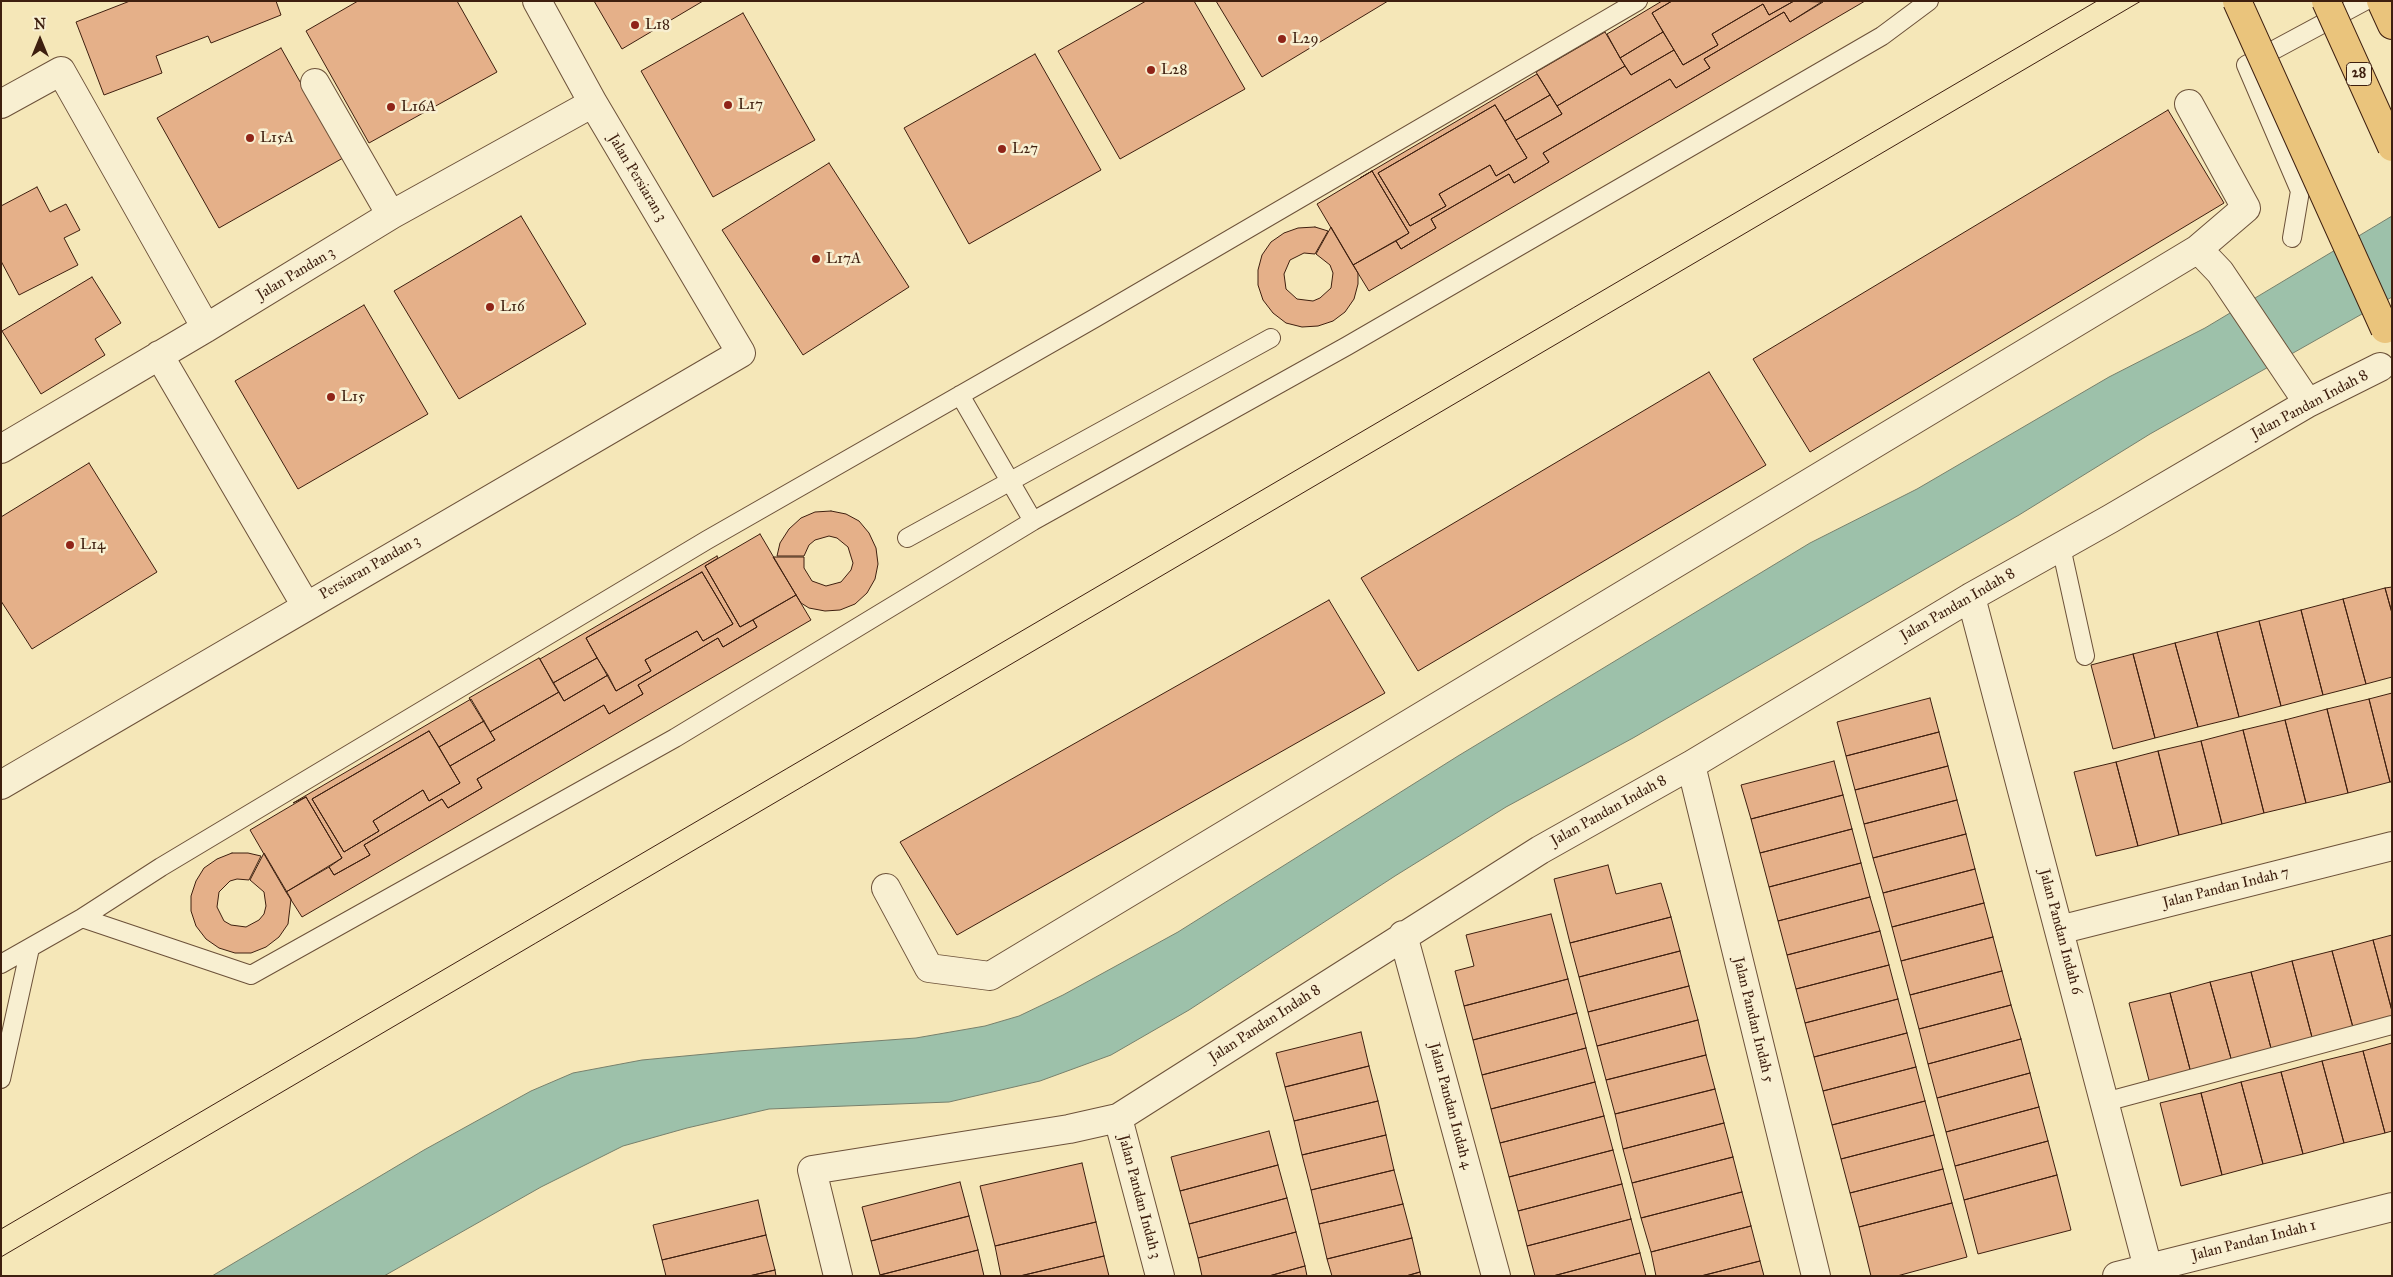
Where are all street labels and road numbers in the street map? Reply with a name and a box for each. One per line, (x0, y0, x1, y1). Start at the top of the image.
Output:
road number: 28 (2346, 62, 2372, 86)
street label: Jalan Persiaran 3 (604, 131, 670, 225)
street label: Jalan Pandan 3 (254, 244, 338, 304)
street label: Jalan Pandan Indah 8 (2249, 367, 2371, 443)
street label: Persiaran Pandan 3 (316, 532, 424, 604)
street label: Jalan Pandan Indah 8 (1897, 565, 2019, 645)
street label: Jalan Pandan Indah 8 (1548, 772, 1670, 850)
street label: Jalan Pandan Indah 7 (2161, 864, 2291, 912)
street label: Jalan Pandan Indah 6 (2035, 867, 2085, 997)
street label: Jalan Pandan Indah 5 (1729, 955, 1777, 1085)
street label: Jalan Pandan Indah 8 (1206, 981, 1324, 1067)
street label: Jalan Pandan Indah 4 (1424, 1041, 1476, 1171)
street label: Jalan Pandan Indah 3 (1114, 1133, 1164, 1261)
street label: Jalan Pandan Indah 1 (2190, 1217, 2318, 1265)

